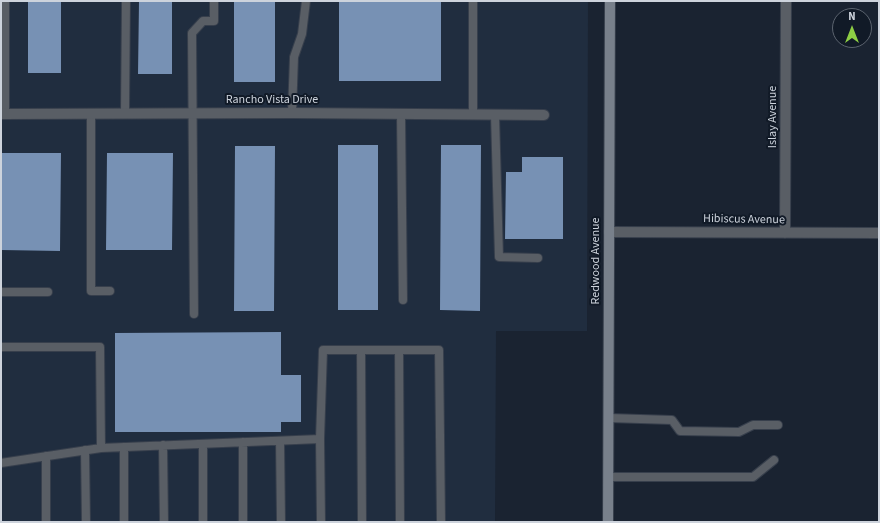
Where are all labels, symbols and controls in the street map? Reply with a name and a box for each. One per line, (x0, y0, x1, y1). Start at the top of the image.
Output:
north arrow (832, 8, 872, 48)
text: N (848, 9, 856, 24)
street label: Islay Avenue (766, 86, 780, 148)
street label: Rancho Vista Drive (226, 93, 318, 107)
street label: Hibiscus Avenue (703, 212, 785, 228)
street label: Redwood Avenue (589, 218, 603, 304)

